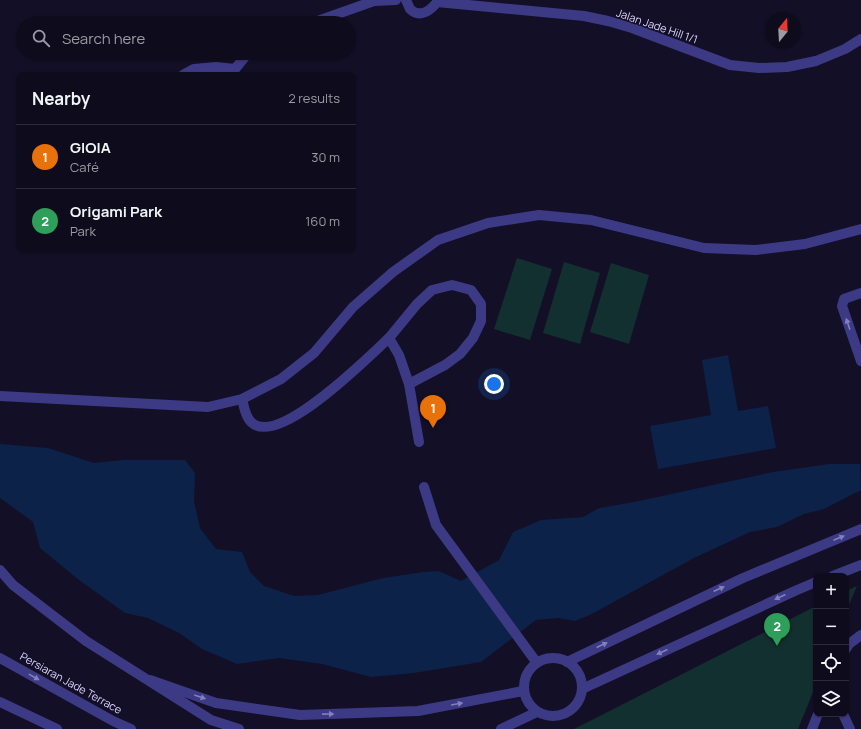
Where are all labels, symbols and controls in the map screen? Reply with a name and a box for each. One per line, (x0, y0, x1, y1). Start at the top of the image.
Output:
street label: Jalan Jade Hill 1/1 (614, 5, 700, 46)
north arrow (765, 12, 801, 48)
search box (16, 16, 356, 60)
icon: search (30, 27, 52, 49)
text: Search here (62, 28, 145, 49)
text: Nearby (32, 87, 90, 110)
text: 2 results (288, 89, 340, 107)
text: GIOIA (70, 137, 111, 158)
text: 1 (42, 148, 48, 166)
text: 30 m (311, 148, 340, 166)
text: Café (70, 158, 99, 176)
text: Origami Park (70, 201, 162, 222)
text: 2 (41, 212, 49, 230)
text: 160 m (305, 212, 340, 230)
text: Park (70, 222, 96, 240)
one-way arrow (845, 318, 851, 330)
your location (484, 374, 504, 394)
pin: 1 (420, 395, 446, 428)
one-way arrow (833, 535, 844, 541)
map controls (813, 573, 849, 717)
button: + (813, 573, 849, 609)
one-way arrow (714, 586, 725, 592)
one-way arrow (774, 594, 786, 600)
button: − (813, 609, 849, 645)
pin: 2 (764, 613, 790, 646)
one-way arrow (596, 642, 608, 648)
button: locate (813, 645, 849, 681)
street label: Persiaran Jade Terrace (18, 648, 125, 717)
one-way arrow (656, 649, 668, 655)
one-way arrow (28, 674, 40, 681)
button: layers (813, 681, 849, 717)
one-way arrow (194, 694, 206, 700)
one-way arrow (451, 700, 463, 706)
one-way arrow (322, 711, 335, 717)

